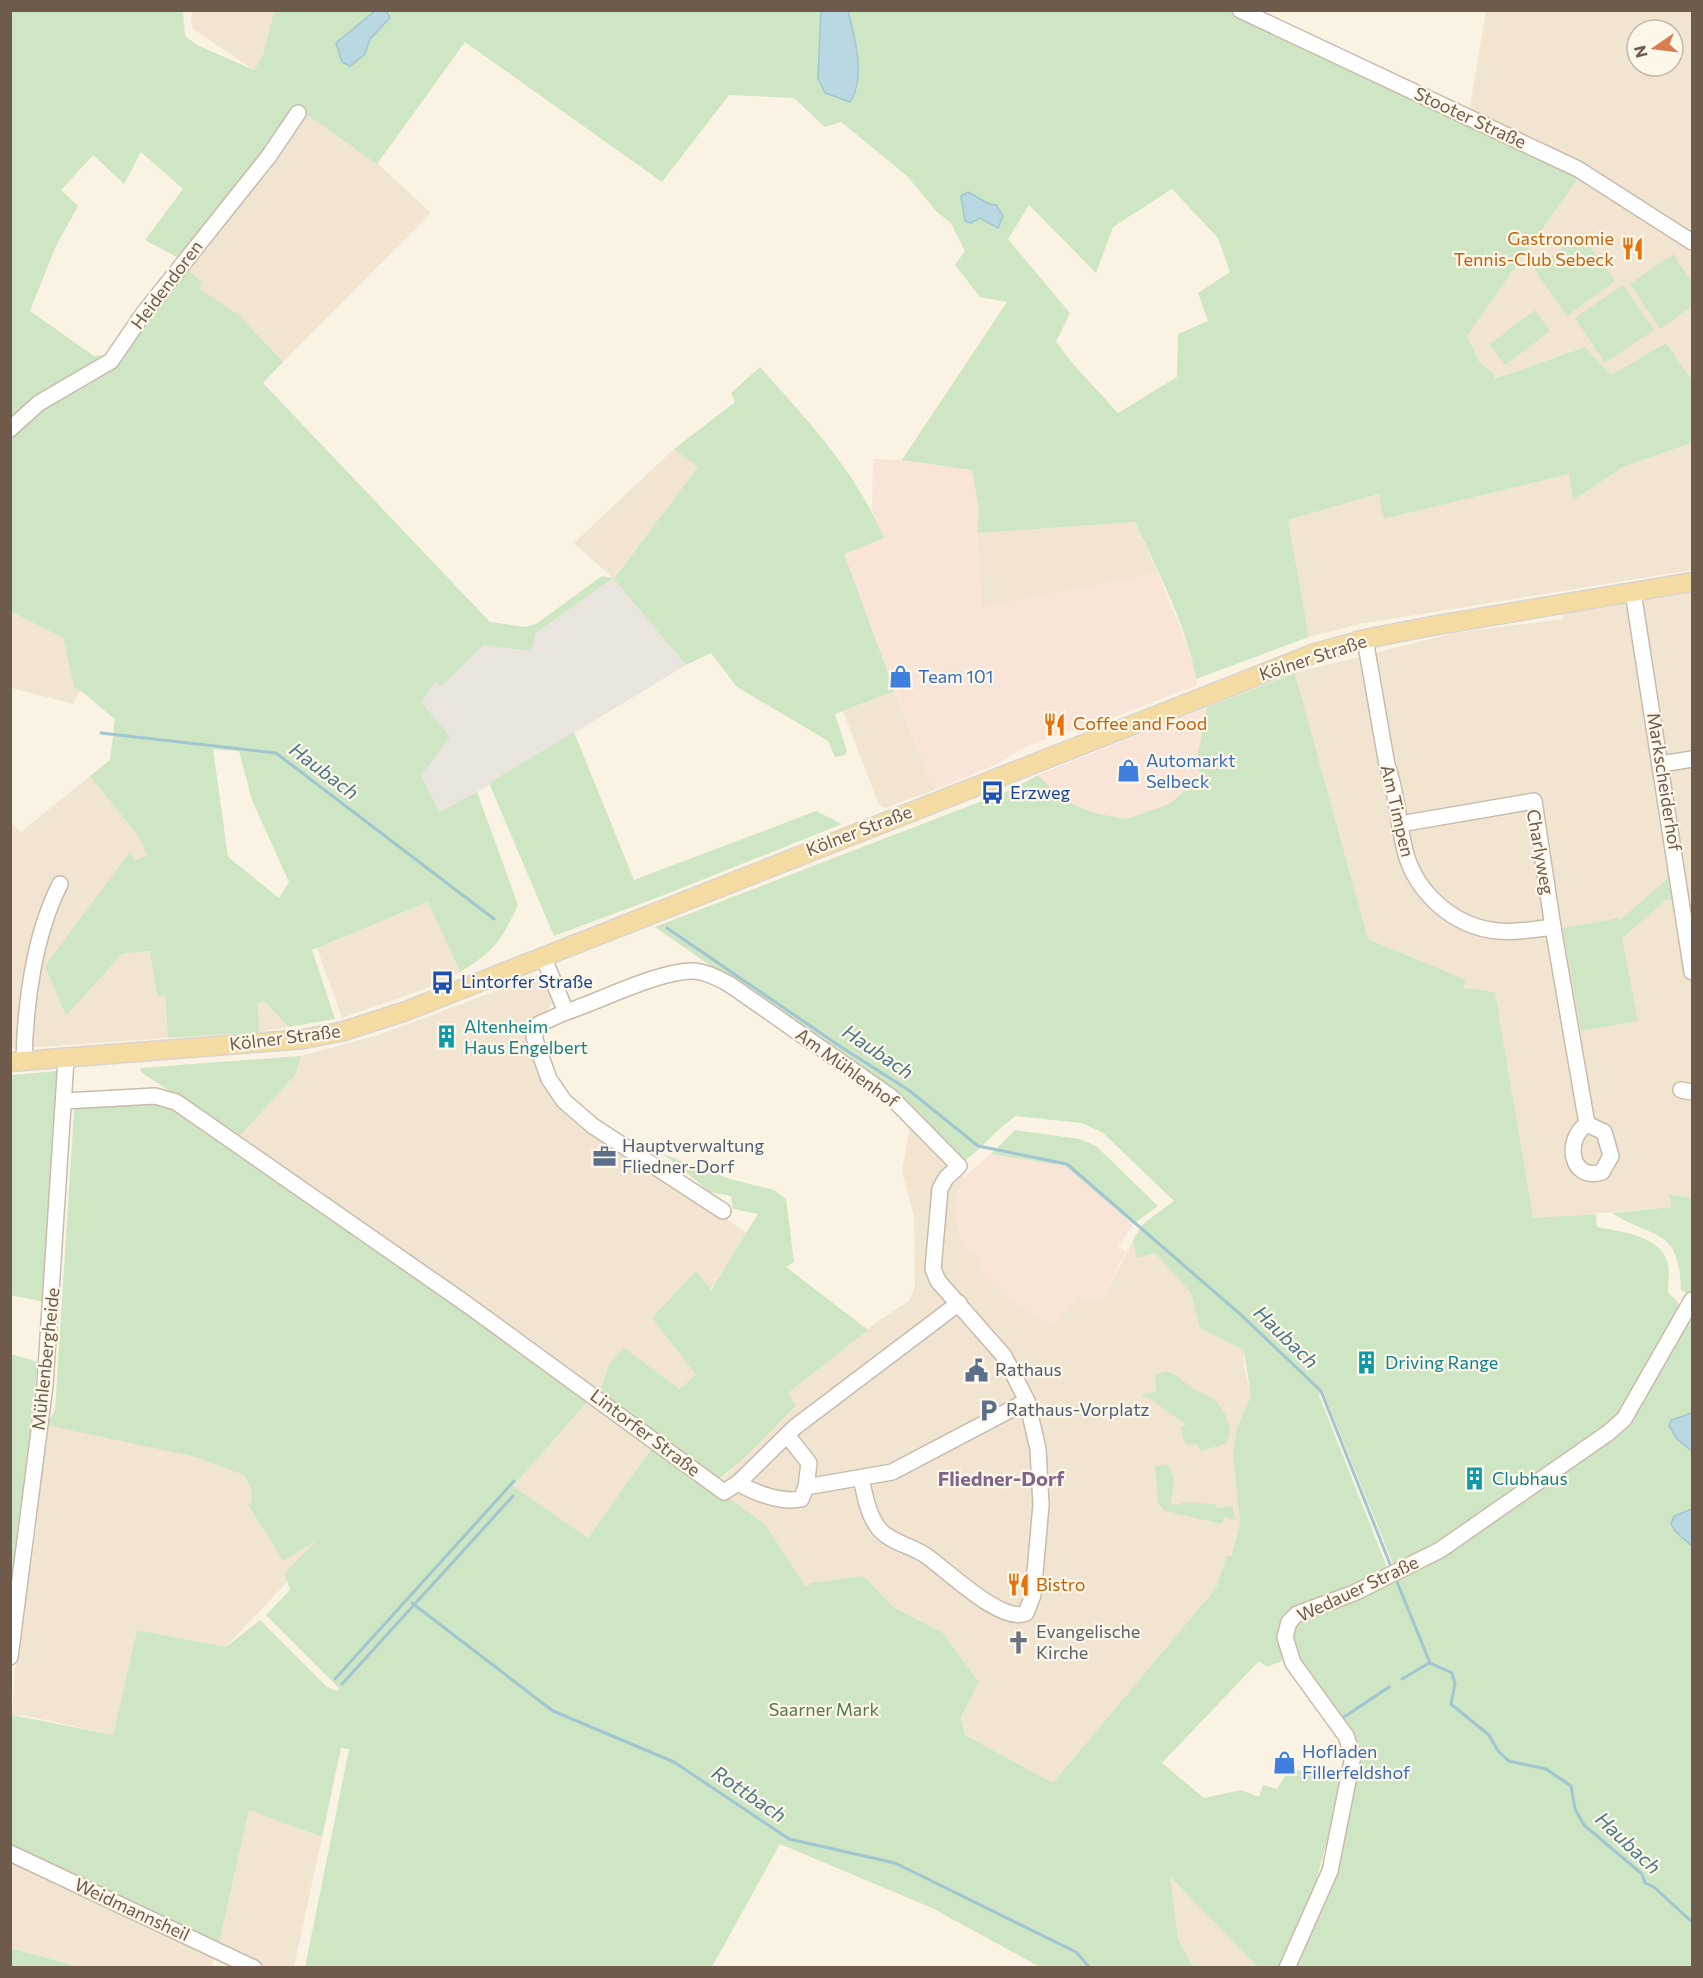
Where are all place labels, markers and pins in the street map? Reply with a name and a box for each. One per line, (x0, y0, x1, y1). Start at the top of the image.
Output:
place label: Gastronomie Tennis-Club Sebeck (1453, 227, 1614, 270)
restaurant icon: Gastronomie Tennis-Club Sebeck (1619, 236, 1645, 262)
shop icon: Team 101 (887, 664, 913, 690)
place label: Team 101 (918, 665, 993, 687)
restaurant icon: Coffee and Food (1042, 711, 1068, 737)
place label: Coffee and Food (1073, 712, 1207, 734)
place label: Automarkt Selbeck (1146, 749, 1236, 792)
shop icon: Automarkt Selbeck (1115, 758, 1141, 784)
bus stop icon: Erzweg (979, 780, 1005, 806)
place label: Erzweg (1010, 781, 1070, 803)
bus stop icon: Lintorfer Straße (430, 969, 456, 995)
place label: Lintorfer Straße (461, 970, 593, 992)
place label: Altenheim Haus Engelbert (464, 1015, 588, 1058)
building icon: Altenheim Haus Engelbert (433, 1024, 459, 1050)
place label: Hauptverwaltung Fliedner-Dorf (622, 1134, 764, 1177)
office icon: Hauptverwaltung Fliedner-Dorf (591, 1143, 617, 1169)
building icon: Driving Range (1354, 1350, 1380, 1376)
place label: Driving Range (1385, 1351, 1498, 1373)
public building icon: Rathaus (964, 1357, 990, 1383)
place label: Rathaus (995, 1358, 1062, 1380)
parking icon: Rathaus-Vorplatz (975, 1397, 1001, 1423)
place label: Rathaus-Vorplatz (1006, 1398, 1150, 1420)
building icon: Clubhaus (1461, 1466, 1487, 1492)
place label: Clubhaus (1492, 1467, 1568, 1489)
restaurant icon: Bistro (1005, 1572, 1031, 1598)
place label: Bistro (1036, 1573, 1085, 1595)
place label: Evangelische Kirche (1036, 1620, 1140, 1663)
church icon: Evangelische Kirche (1005, 1629, 1031, 1655)
place label: Hofladen Fillerfeldshof (1302, 1740, 1411, 1783)
shop icon: Hofladen Fillerfeldshof (1271, 1749, 1297, 1775)

